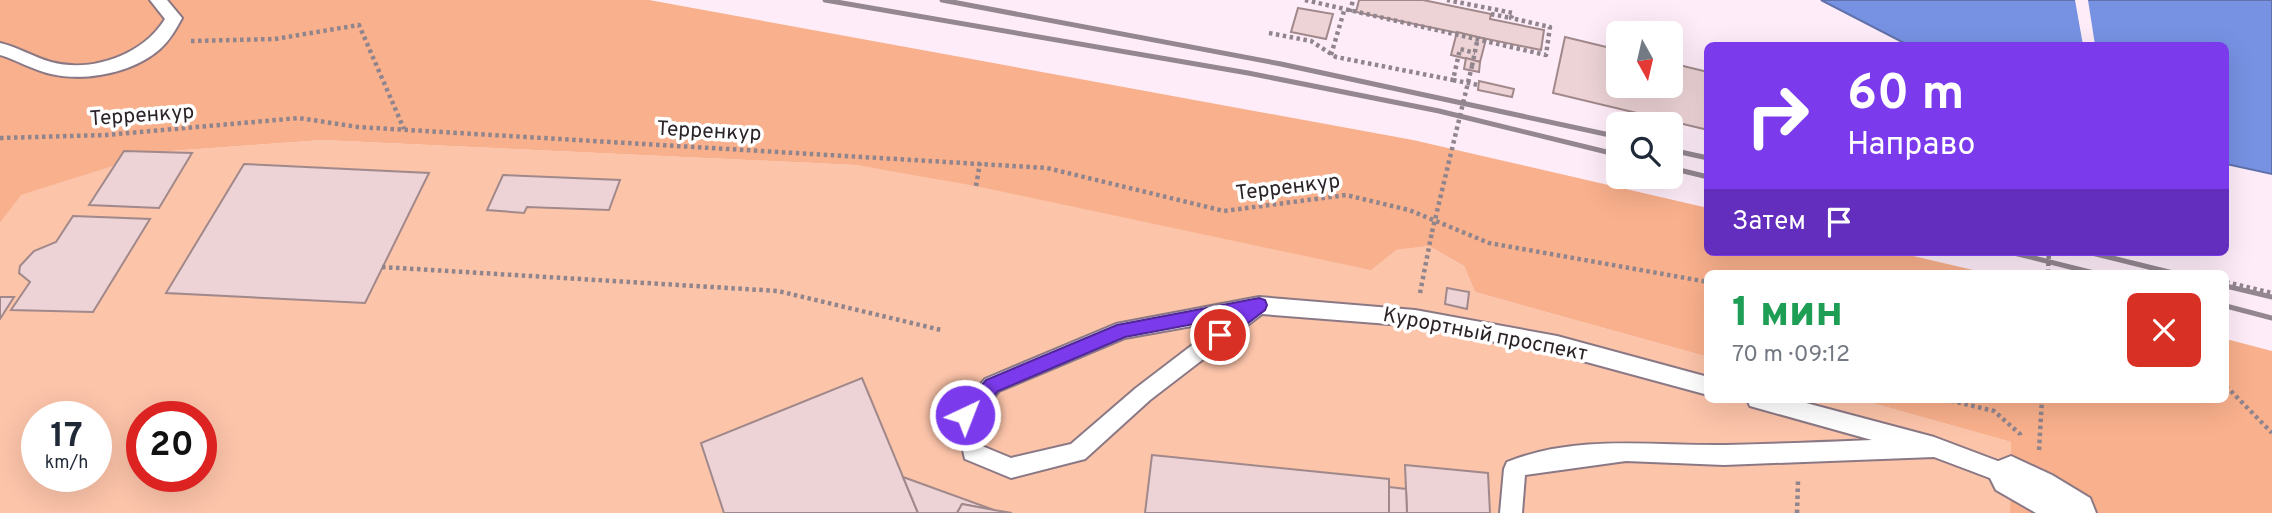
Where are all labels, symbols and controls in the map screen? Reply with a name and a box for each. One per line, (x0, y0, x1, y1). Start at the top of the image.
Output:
north arrow (1606, 21, 1684, 98)
map controls (1606, 21, 1683, 189)
text: 60 m (1847, 65, 1965, 127)
icon: right (1732, 70, 1823, 161)
street label: Терренкур (89, 99, 195, 133)
button: search (1606, 112, 1683, 189)
street label: Терренкур (656, 116, 762, 148)
text: Направо (1847, 126, 1975, 166)
street label: Терренкур (1234, 168, 1342, 208)
icon: arrive (1820, 203, 1858, 241)
text: Затем (1732, 206, 1806, 239)
text: 1 мин (1732, 288, 1843, 341)
button: close (2127, 293, 2201, 367)
street label: Курортный проспект (1380, 302, 1590, 368)
pin (1190, 305, 1250, 365)
icon: arrive (1201, 316, 1239, 354)
text: 70 m · 09:12 (1732, 341, 1850, 370)
position arrow (928, 378, 1002, 452)
speed limit sign: 20 (126, 401, 217, 492)
text: 17 (50, 415, 83, 459)
text: km/h (45, 452, 88, 475)

